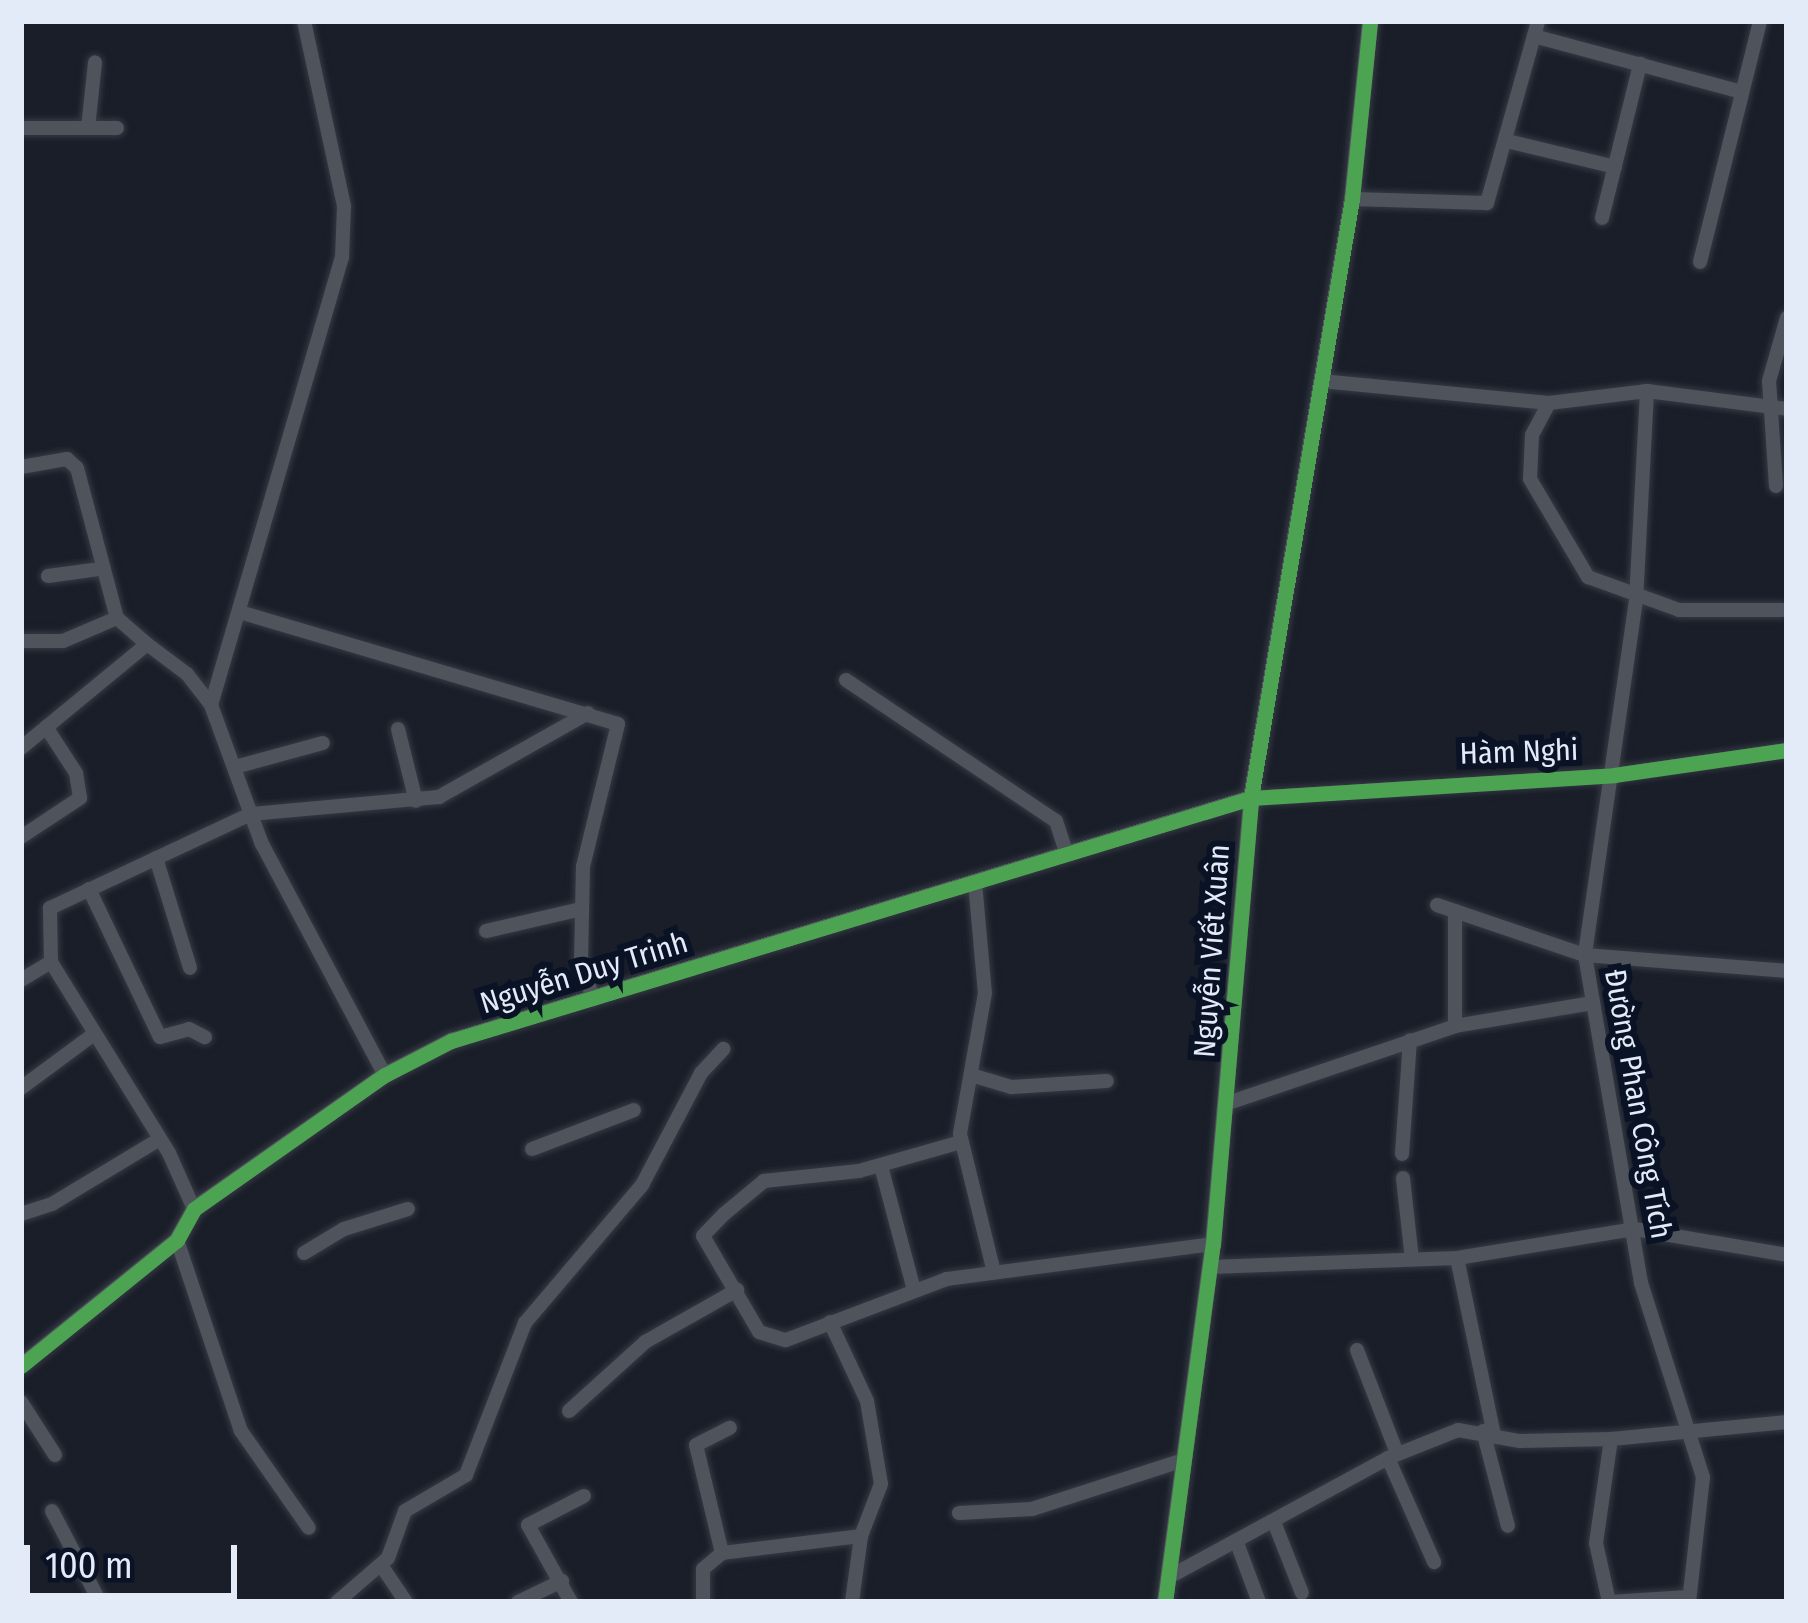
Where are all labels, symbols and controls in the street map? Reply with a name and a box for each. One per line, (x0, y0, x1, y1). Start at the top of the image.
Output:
street label: Hàm Nghi (1459, 732, 1579, 772)
street label: Nguyễn Viết Xuân (1187, 843, 1237, 1059)
street label: Nguyễn Duy Trinh (476, 924, 692, 1022)
street label: Đường Phan Công Tích (1597, 966, 1679, 1242)
scale bar (30, 1521, 243, 1595)
text: 100 m (45, 1544, 133, 1588)

